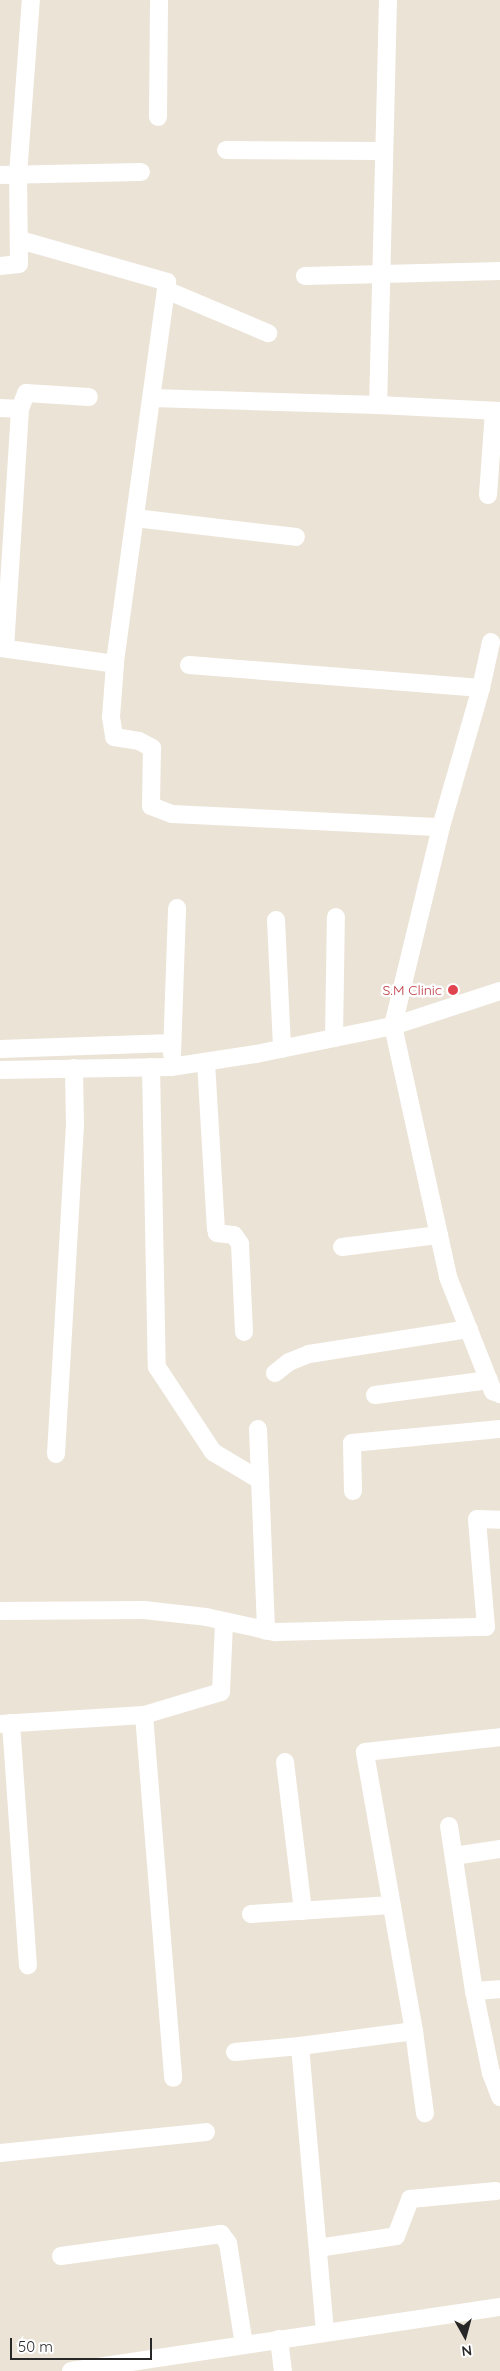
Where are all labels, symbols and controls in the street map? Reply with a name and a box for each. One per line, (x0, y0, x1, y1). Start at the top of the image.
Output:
place label: S.M Clinic (383, 982, 442, 998)
marker: S.M Clinic (446, 983, 460, 997)
north arrow (440, 2311, 490, 2361)
scale bar (12, 2328, 155, 2360)
text: 50 m (18, 2337, 53, 2356)
text: N (461, 2341, 473, 2360)

